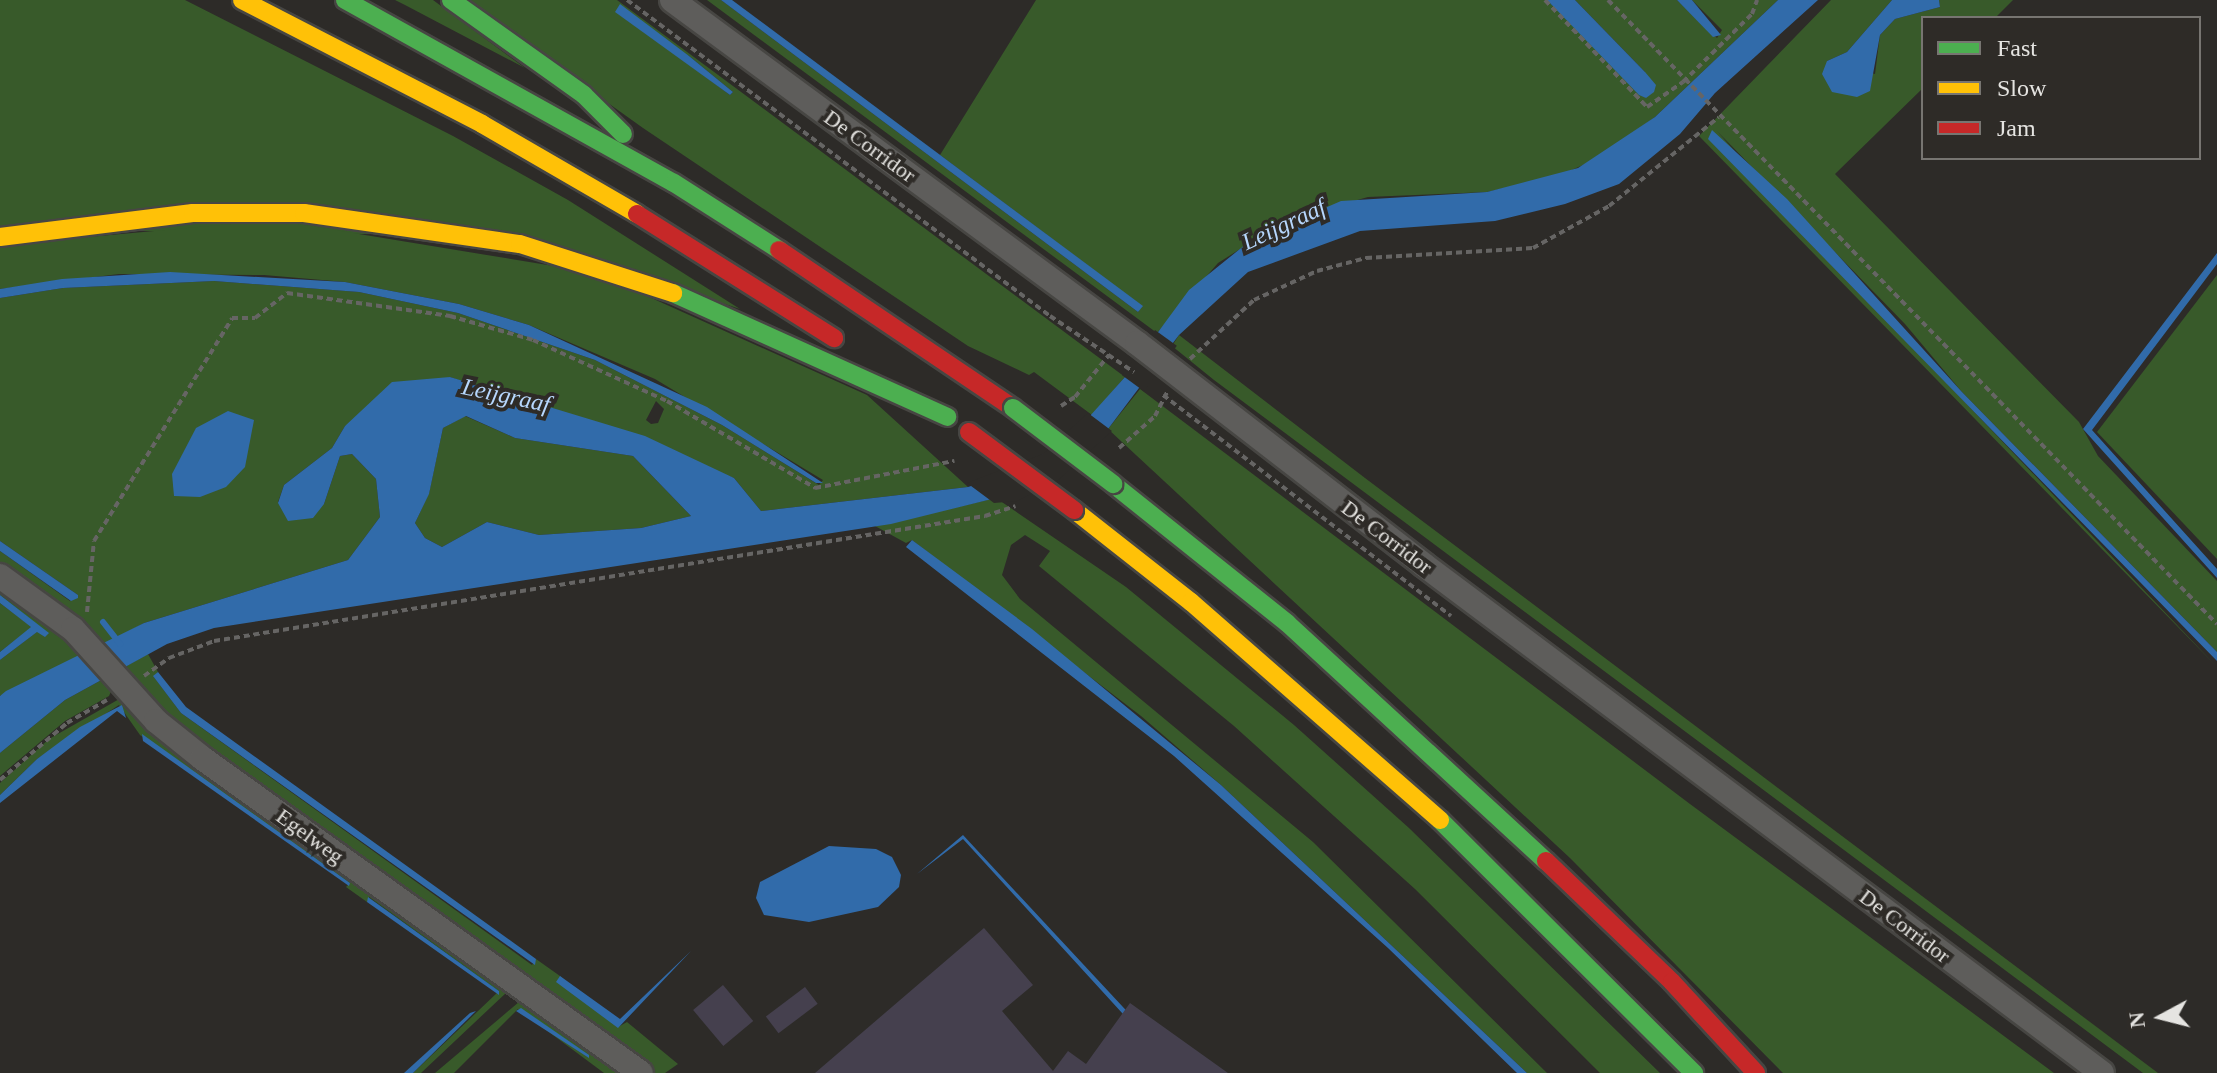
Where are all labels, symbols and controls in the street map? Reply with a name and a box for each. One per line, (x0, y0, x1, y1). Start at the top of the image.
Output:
legend (1921, 16, 2201, 160)
text: Fast (1997, 35, 2037, 61)
text: Slow (1997, 75, 2046, 101)
street label: De Corridor (819, 104, 921, 188)
text: Jam (1997, 115, 2036, 141)
water label: Leijgraaf (1237, 193, 1331, 257)
water label: Leijgraaf (459, 373, 553, 419)
street label: De Corridor (1336, 494, 1438, 580)
street label: Egelweg (271, 803, 349, 869)
street label: De Corridor (1854, 883, 1956, 969)
north arrow (2121, 977, 2201, 1057)
text: N (2123, 1011, 2150, 1029)

